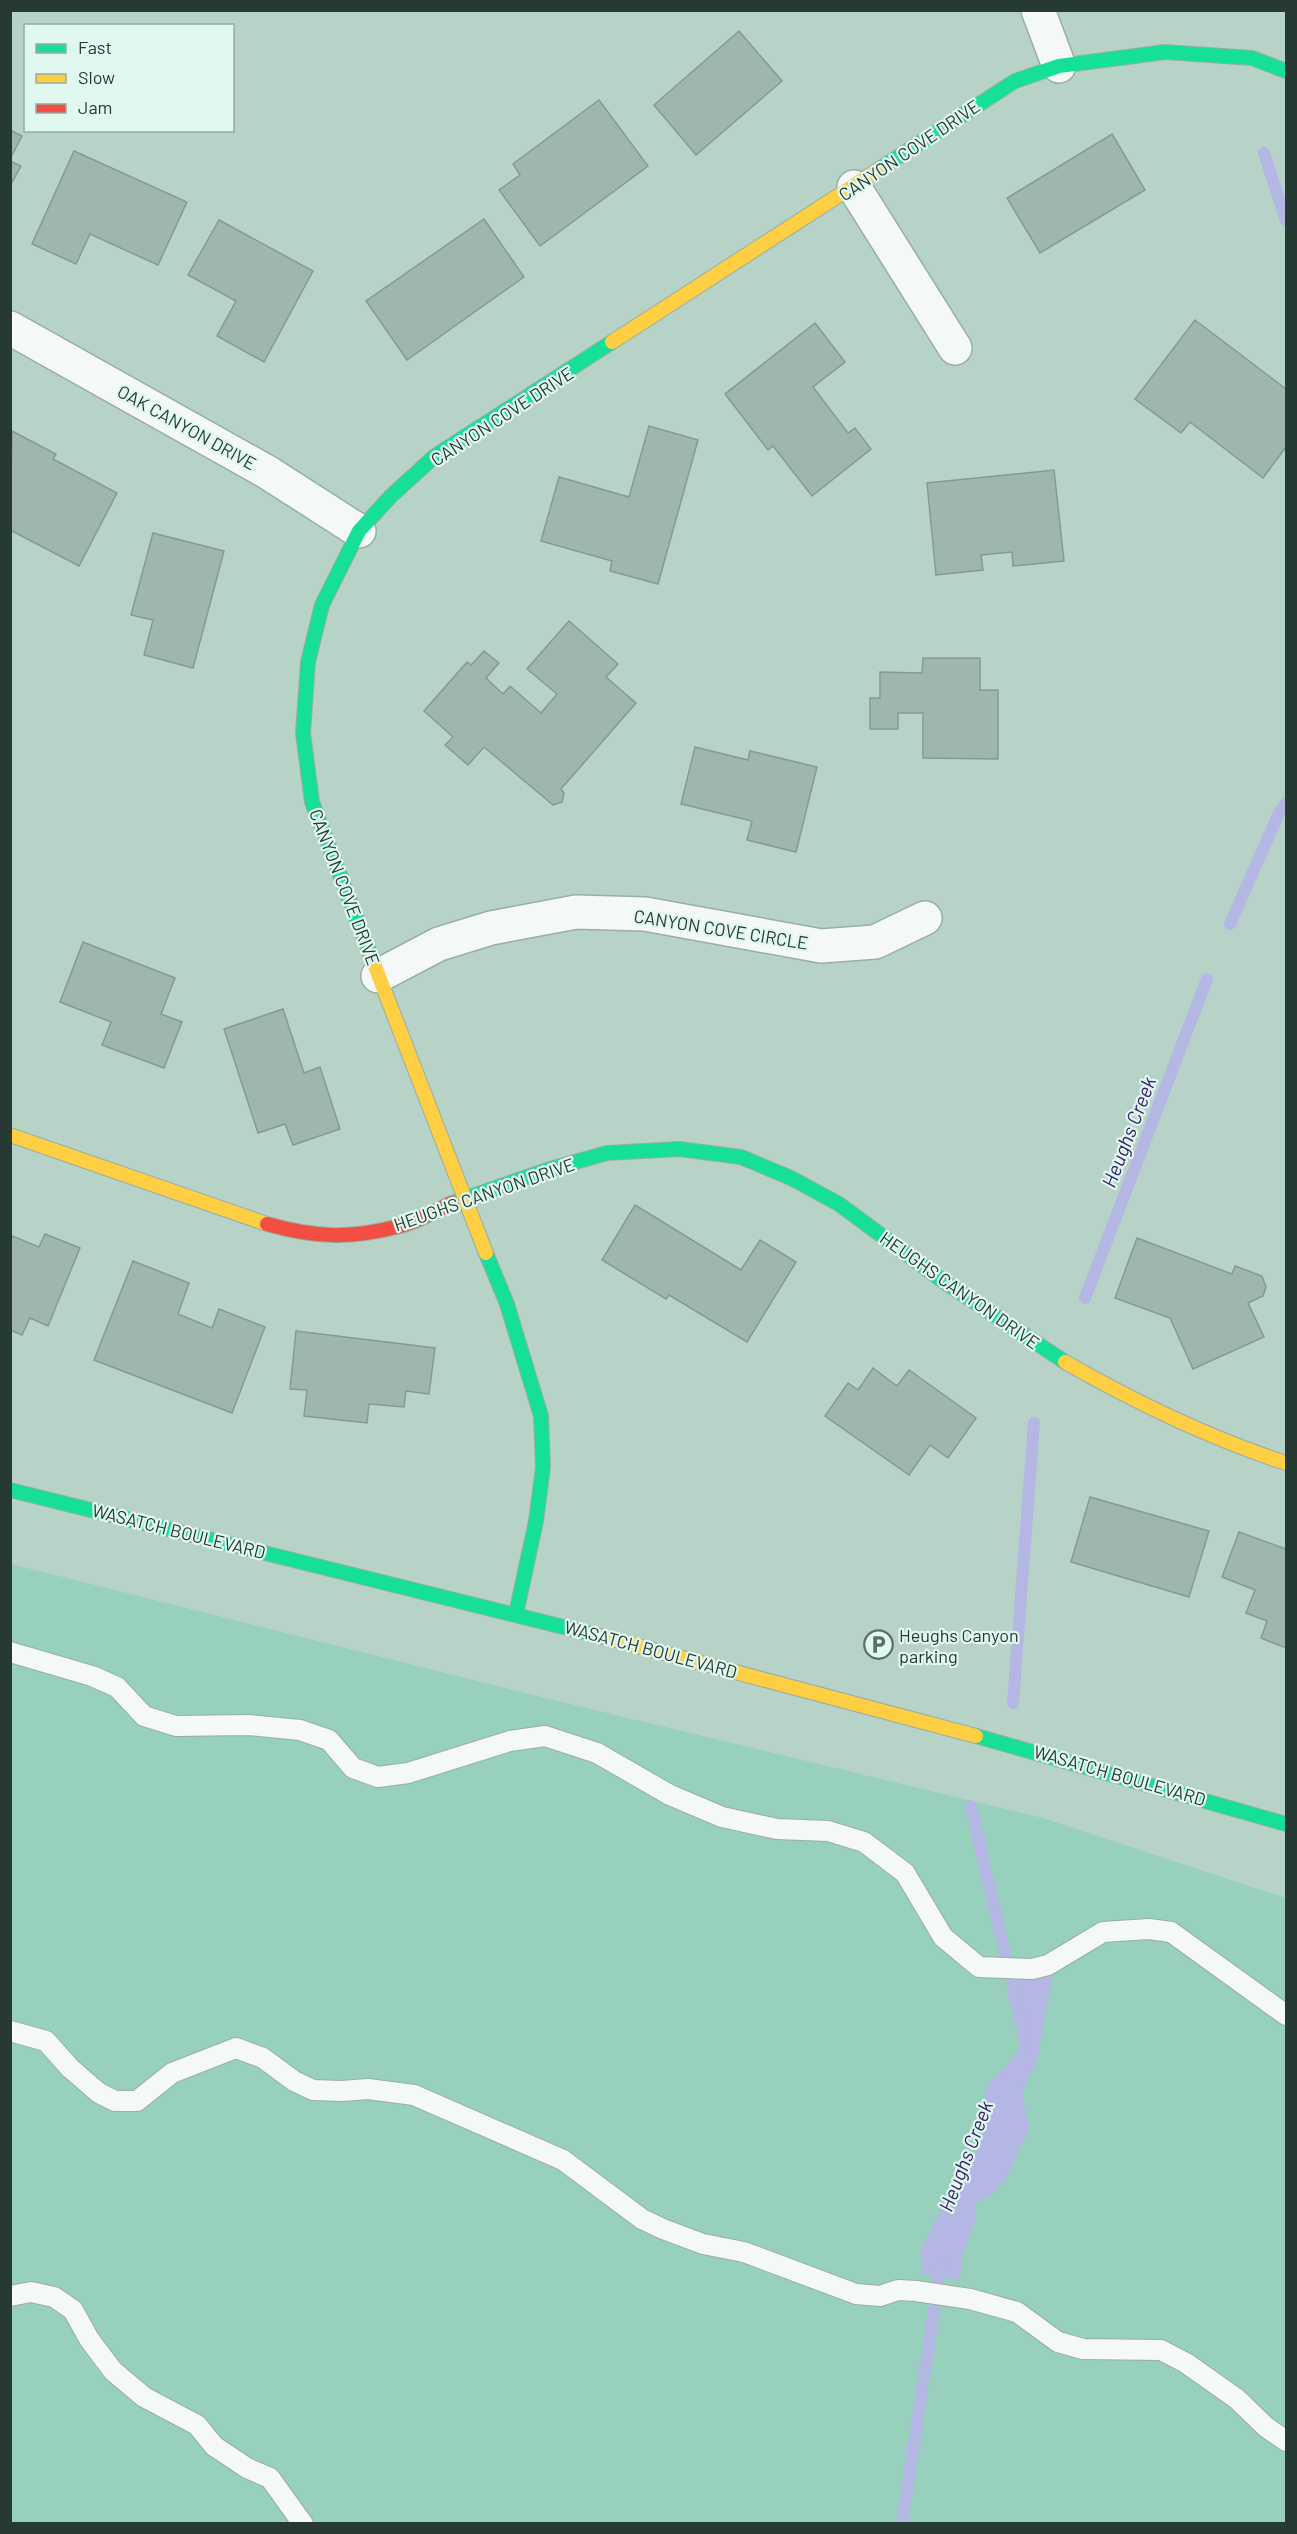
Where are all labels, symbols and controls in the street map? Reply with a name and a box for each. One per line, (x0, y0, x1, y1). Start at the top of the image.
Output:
legend (24, 24, 234, 132)
text: Fast (78, 36, 112, 58)
text: Slow (78, 66, 115, 88)
street label: CANYON COVE DRIVE (834, 95, 984, 205)
text: Jam (78, 96, 112, 118)
street label: CANYON COVE DRIVE (427, 362, 577, 470)
street label: OAK CANYON DRIVE (114, 380, 260, 474)
street label: CANYON COVE DRIVE (305, 806, 385, 968)
street label: CANYON COVE CIRCLE (632, 904, 810, 954)
water label: Heughs Creek (1096, 1073, 1160, 1191)
street label: HEUGHS CANYON DRIVE (391, 1153, 577, 1235)
street label: HEUGHS CANYON DRIVE (876, 1227, 1044, 1353)
street label: WASATCH BOULEVARD (90, 1499, 268, 1563)
street label: WASATCH BOULEVARD (562, 1615, 740, 1683)
place label: Heughs Canyon parking (899, 1624, 1019, 1667)
parking icon: Heughs Canyon parking (862, 1629, 894, 1661)
street label: WASATCH BOULEVARD (1031, 1740, 1209, 1810)
water label: Heughs Creek (933, 2097, 997, 2215)

